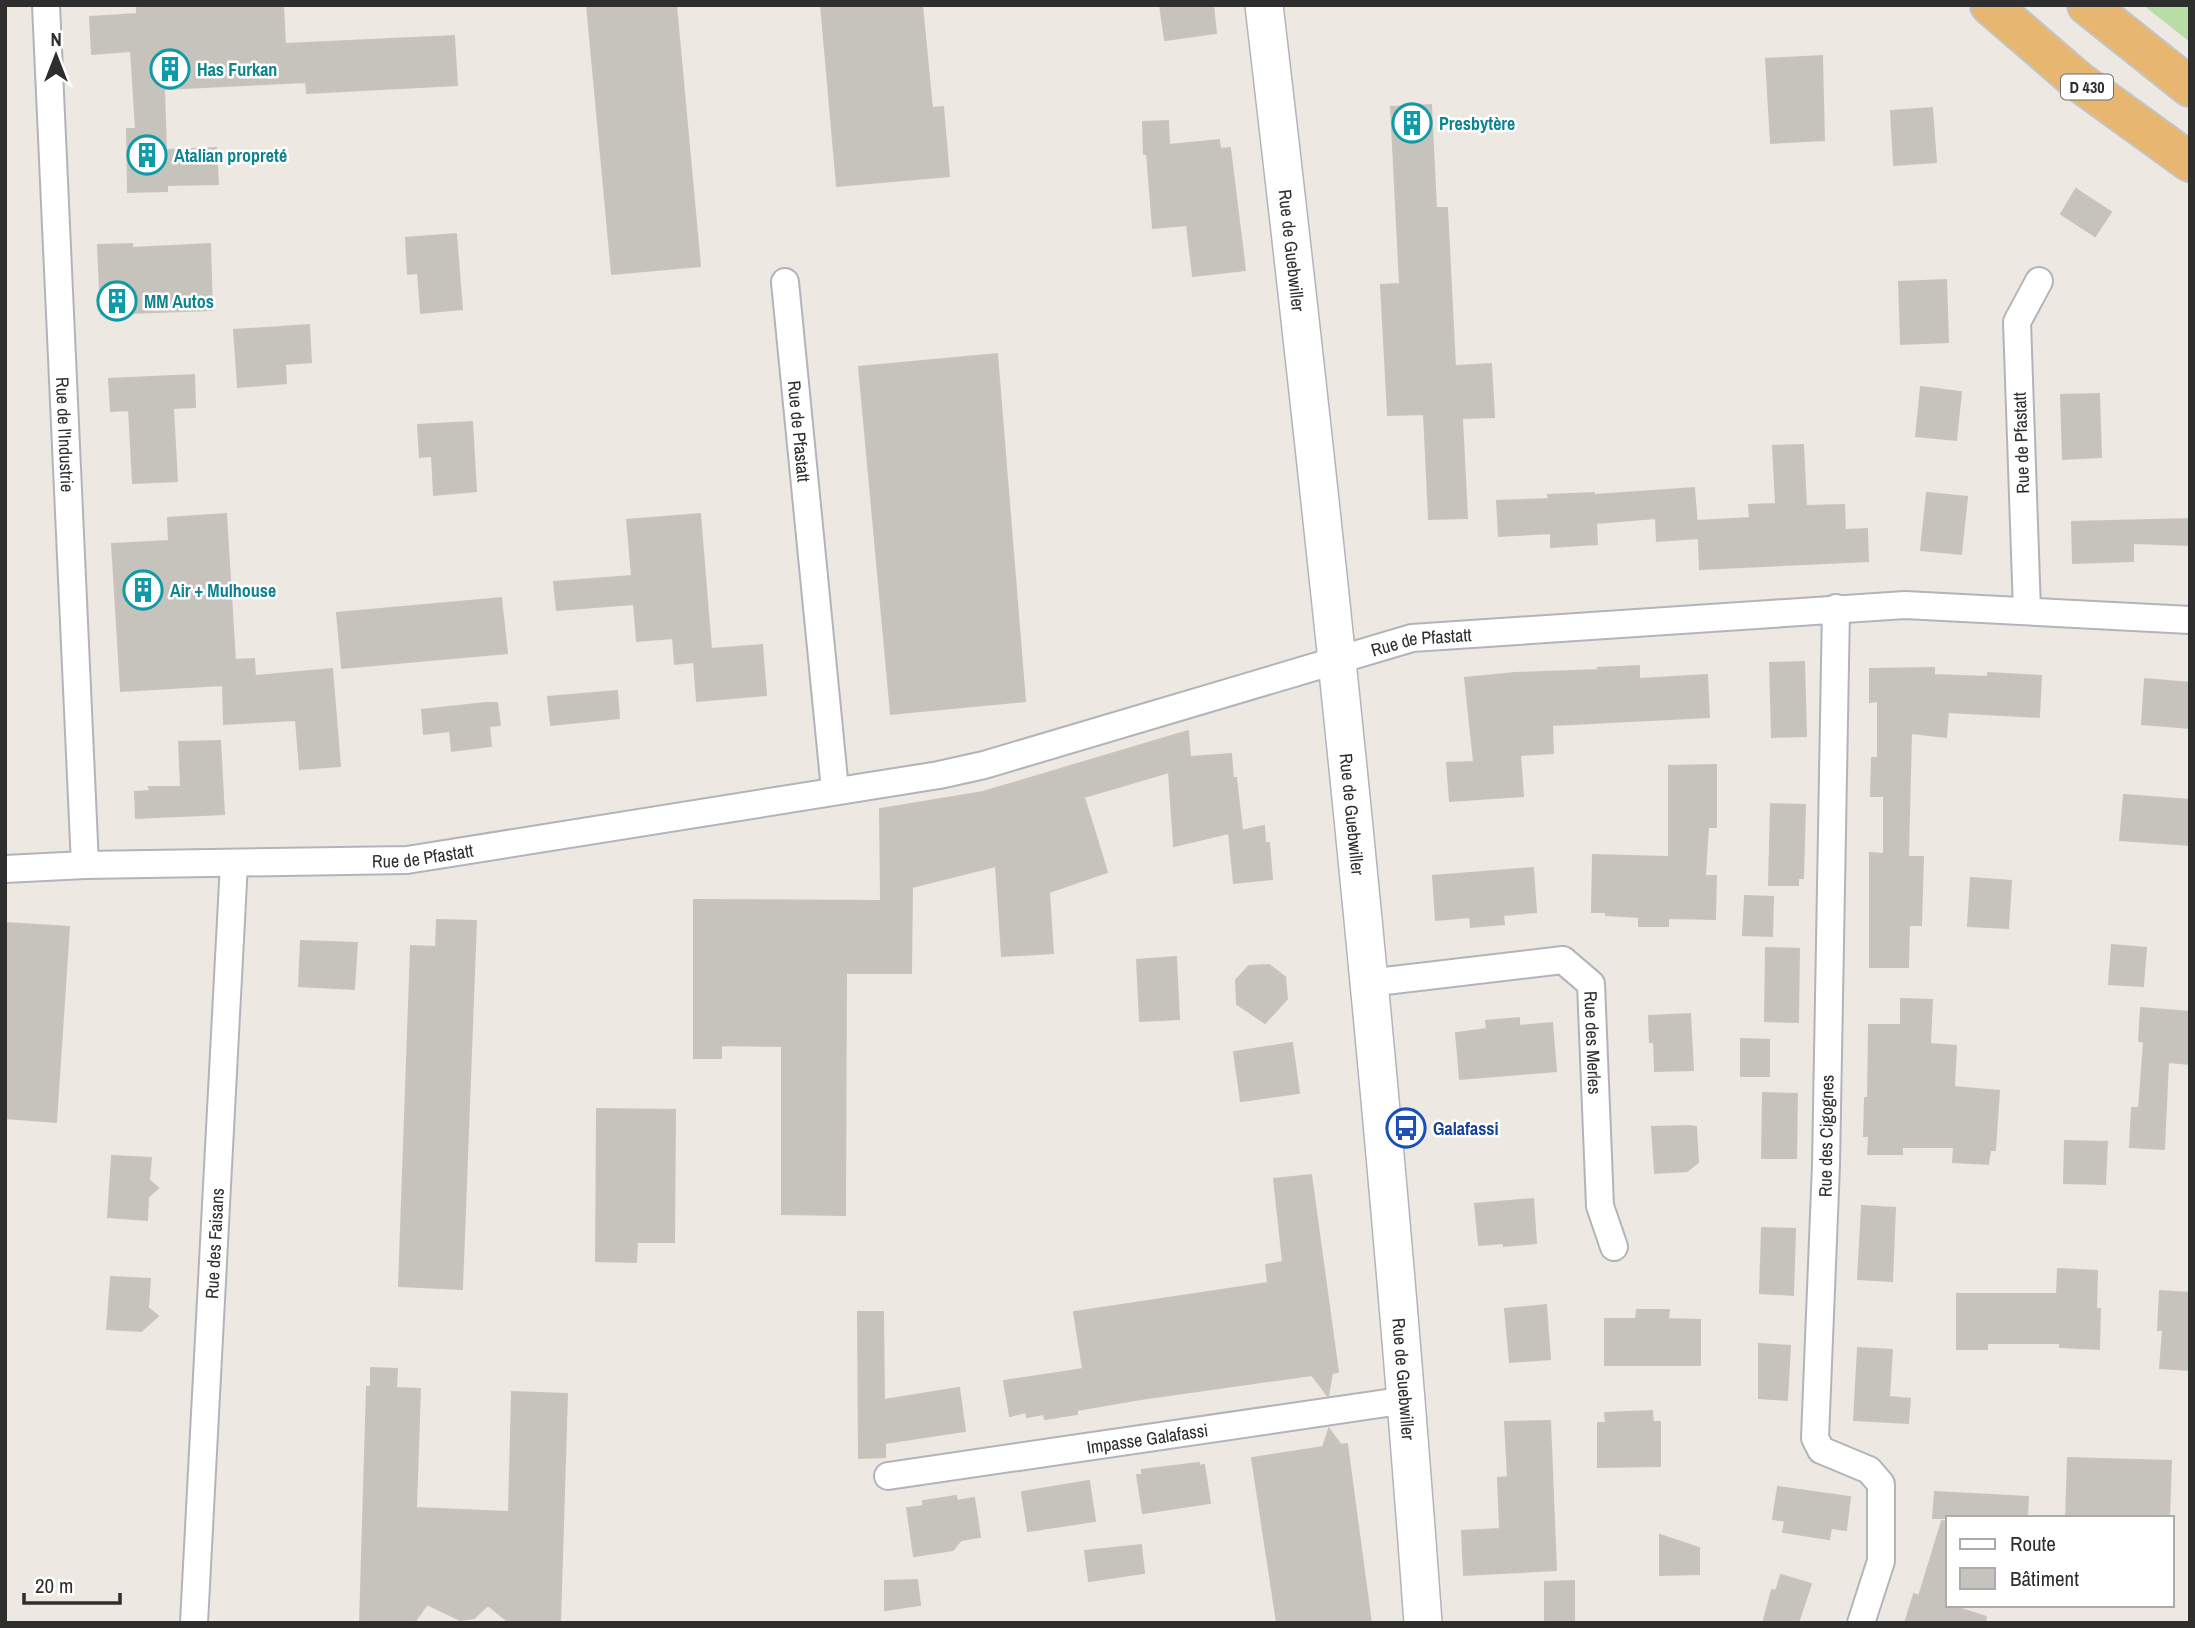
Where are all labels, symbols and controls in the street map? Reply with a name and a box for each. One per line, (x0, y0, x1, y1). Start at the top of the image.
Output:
north arrow (21, 21, 91, 91)
text: N (50, 26, 62, 52)
building icon: Has Furkan (149, 48, 191, 90)
place label: Has Furkan (197, 57, 277, 82)
road number: D 430 (2061, 74, 2113, 100)
building icon: Presbytère (1391, 102, 1433, 144)
place label: Presbytère (1439, 111, 1515, 136)
building icon: Atalian propreté (126, 134, 168, 176)
place label: Atalian propreté (174, 143, 287, 168)
street label: Rue de Guebwiller (1273, 188, 1312, 313)
building icon: MM Autos (96, 280, 138, 322)
place label: MM Autos (144, 289, 214, 314)
street label: Rue de l'Industrie (50, 376, 81, 493)
street label: Rue de Pfastatt (782, 379, 817, 483)
street label: Rue de Pfastatt (2007, 392, 2035, 494)
building icon: Air + Mulhouse (122, 569, 164, 611)
place label: Air + Mulhouse (170, 578, 276, 603)
street label: Rue de Pfastatt (1368, 622, 1472, 662)
street label: Rue de Guebwiller (1334, 752, 1371, 876)
street label: Rue de Pfastatt (372, 837, 475, 873)
street label: Rue des Merles (1579, 991, 1608, 1095)
street label: Rue des Cigognes (1812, 1075, 1840, 1197)
bus stop icon: Galafassi (1385, 1107, 1427, 1149)
place label: Galafassi (1433, 1116, 1499, 1141)
street label: Rue des Faisans (199, 1187, 229, 1300)
street label: Rue de Guebwiller (1387, 1317, 1422, 1441)
street label: Impasse Galafassi (1085, 1417, 1210, 1459)
legend (1946, 1516, 2174, 1607)
text: Route (2010, 1529, 2056, 1558)
scale bar (24, 1562, 121, 1606)
text: Bâtiment (2010, 1564, 2079, 1593)
text: 20 m (35, 1571, 73, 1600)

